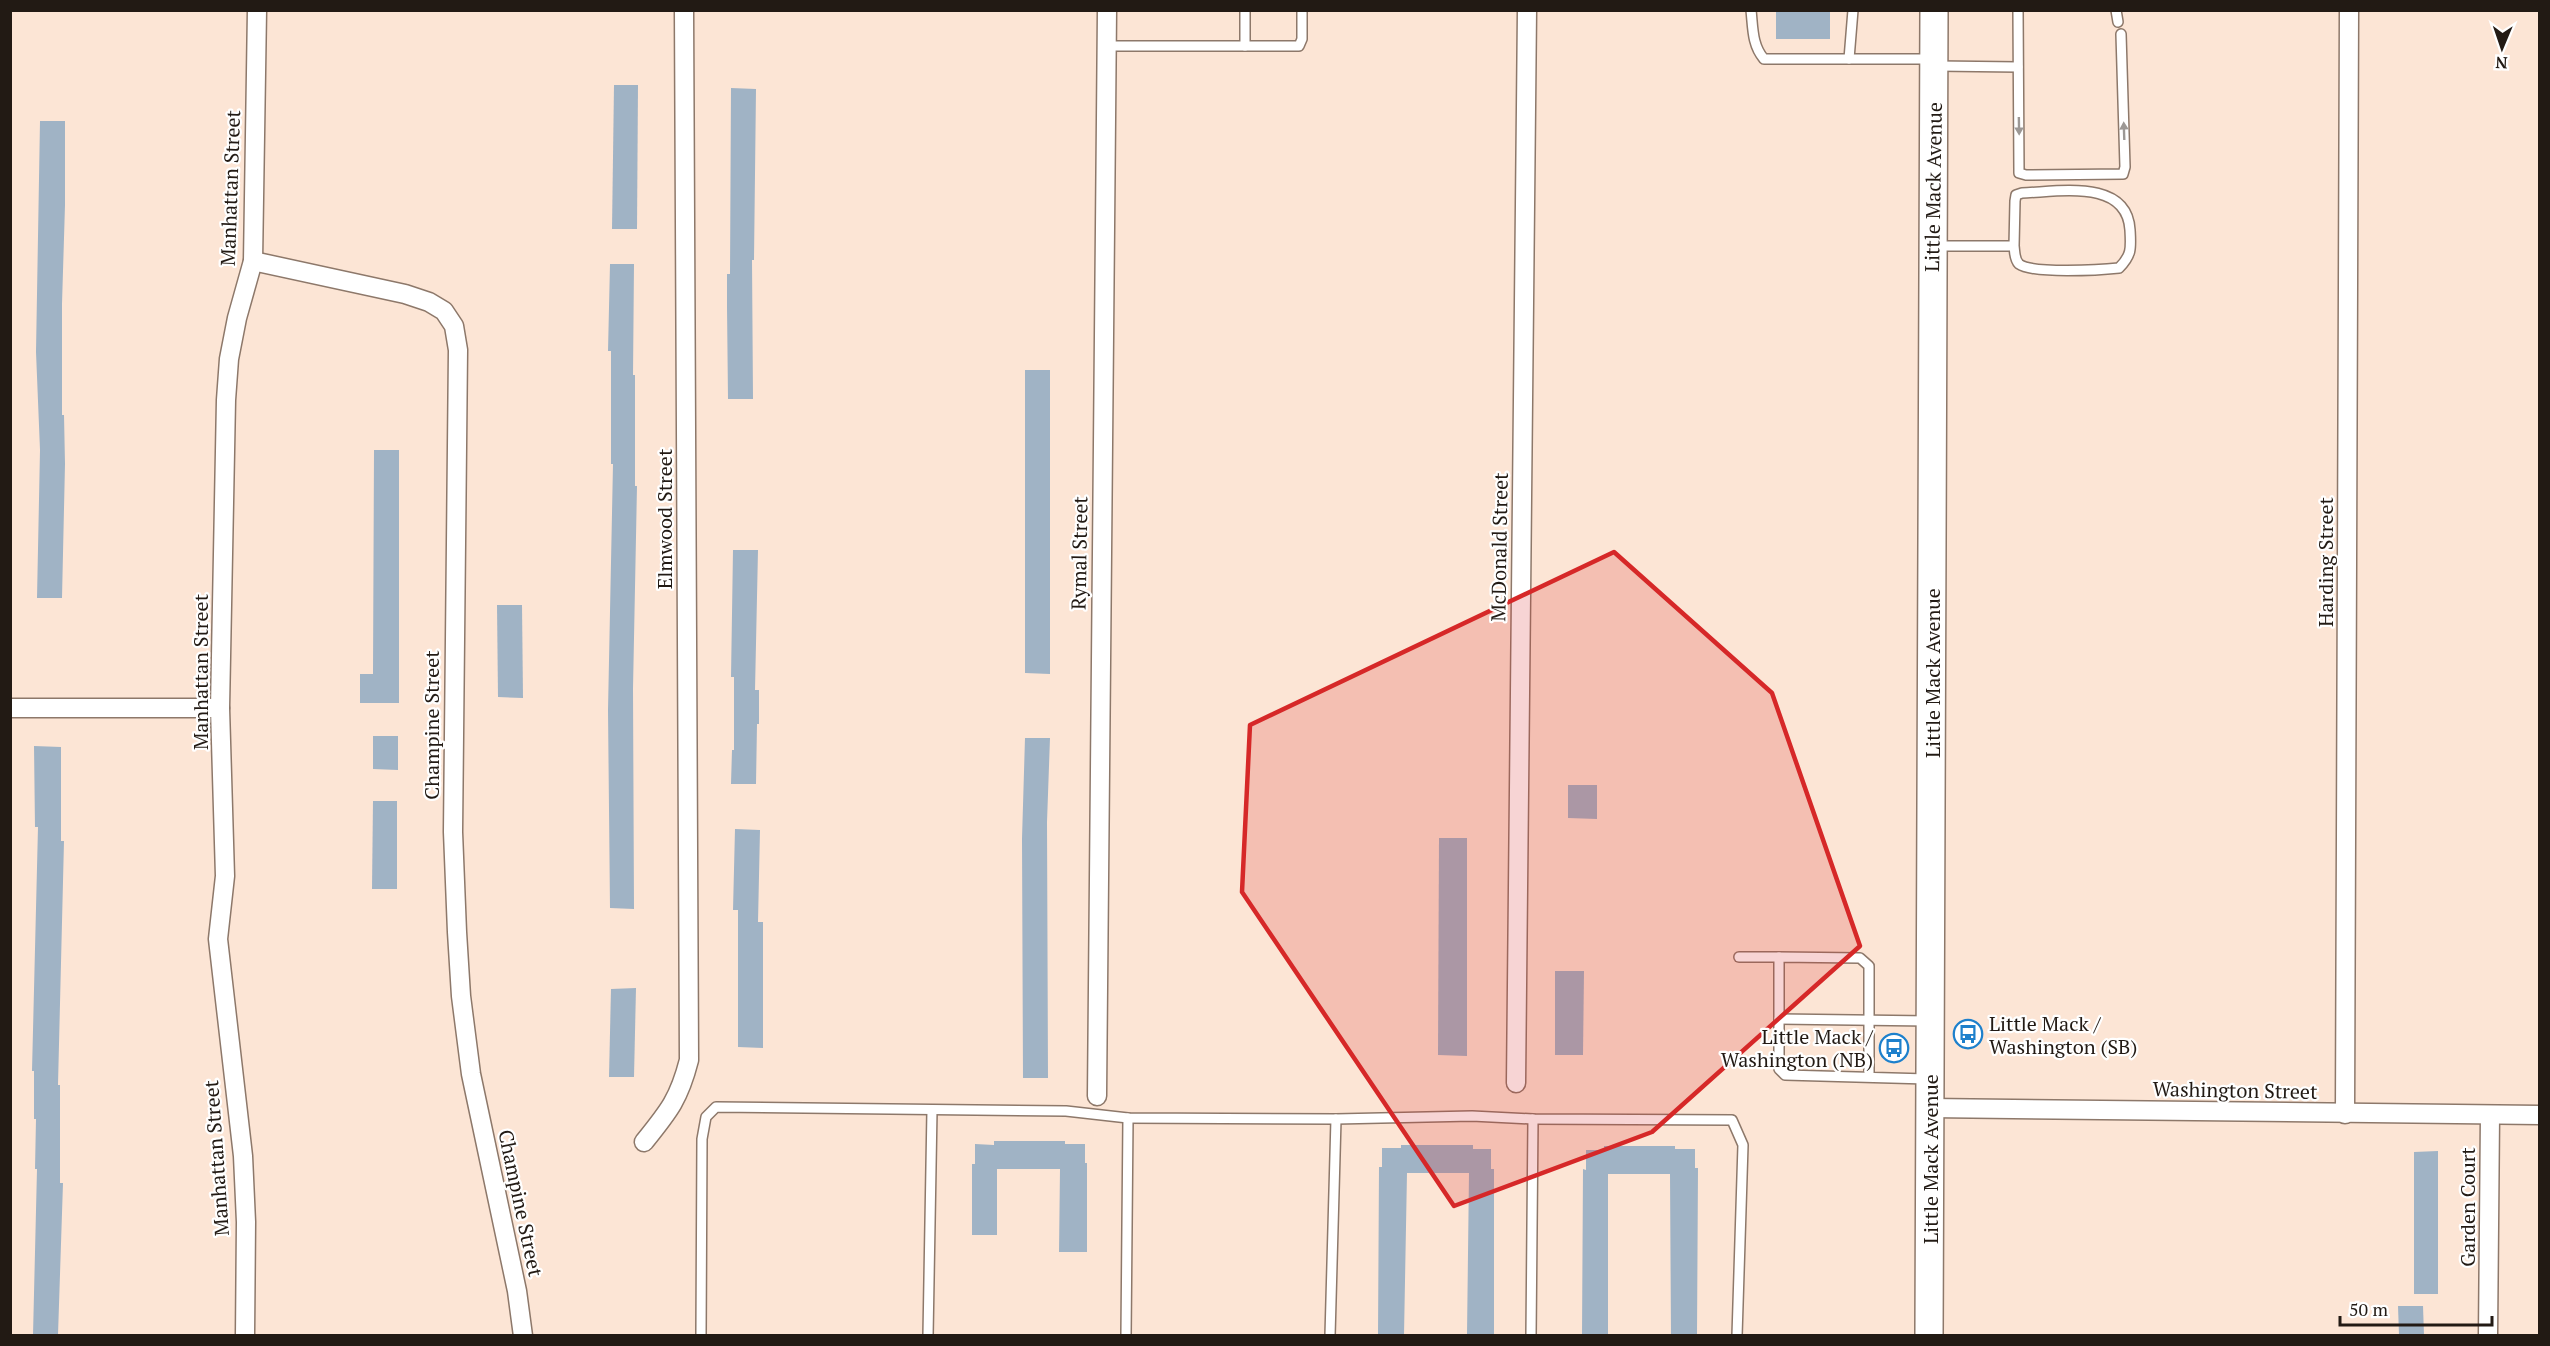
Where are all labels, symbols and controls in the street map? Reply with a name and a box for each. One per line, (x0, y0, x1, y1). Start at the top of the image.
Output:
north arrow (2472, 18, 2532, 78)
text: N (2495, 52, 2508, 74)
street label: Little Mack Avenue (1918, 102, 1948, 272)
street label: Manhattan Street (214, 109, 246, 267)
one-way arrow (2014, 116, 2024, 135)
one-way arrow (2119, 121, 2128, 140)
street label: Elmwood Street (651, 448, 678, 589)
street label: McDonald Street (1484, 472, 1514, 622)
street label: Rymal Street (1065, 495, 1094, 610)
street label: Harding Street (2312, 496, 2339, 627)
street label: Little Mack Avenue (1919, 588, 1946, 758)
street label: Manhattan Street (187, 593, 214, 750)
street label: Champine Street (418, 650, 445, 800)
place label: Little Mack / Washington (SB) (1989, 1010, 2137, 1060)
bus stop icon: Little Mack / Washington (SB) (1952, 1018, 1984, 1050)
place label: Little Mack / Washington (NB) (1721, 1023, 1874, 1073)
bus stop icon: Little Mack / Washington (NB) (1878, 1032, 1910, 1064)
street label: Little Mack Avenue (1917, 1074, 1944, 1244)
street label: Washington Street (2152, 1075, 2318, 1105)
street label: Manhattan Street (197, 1079, 235, 1237)
street label: Champine Street (492, 1127, 550, 1279)
street label: Garden Court (2454, 1147, 2481, 1267)
scale bar (2340, 1289, 2492, 1327)
text: 50 m (2349, 1297, 2389, 1321)

